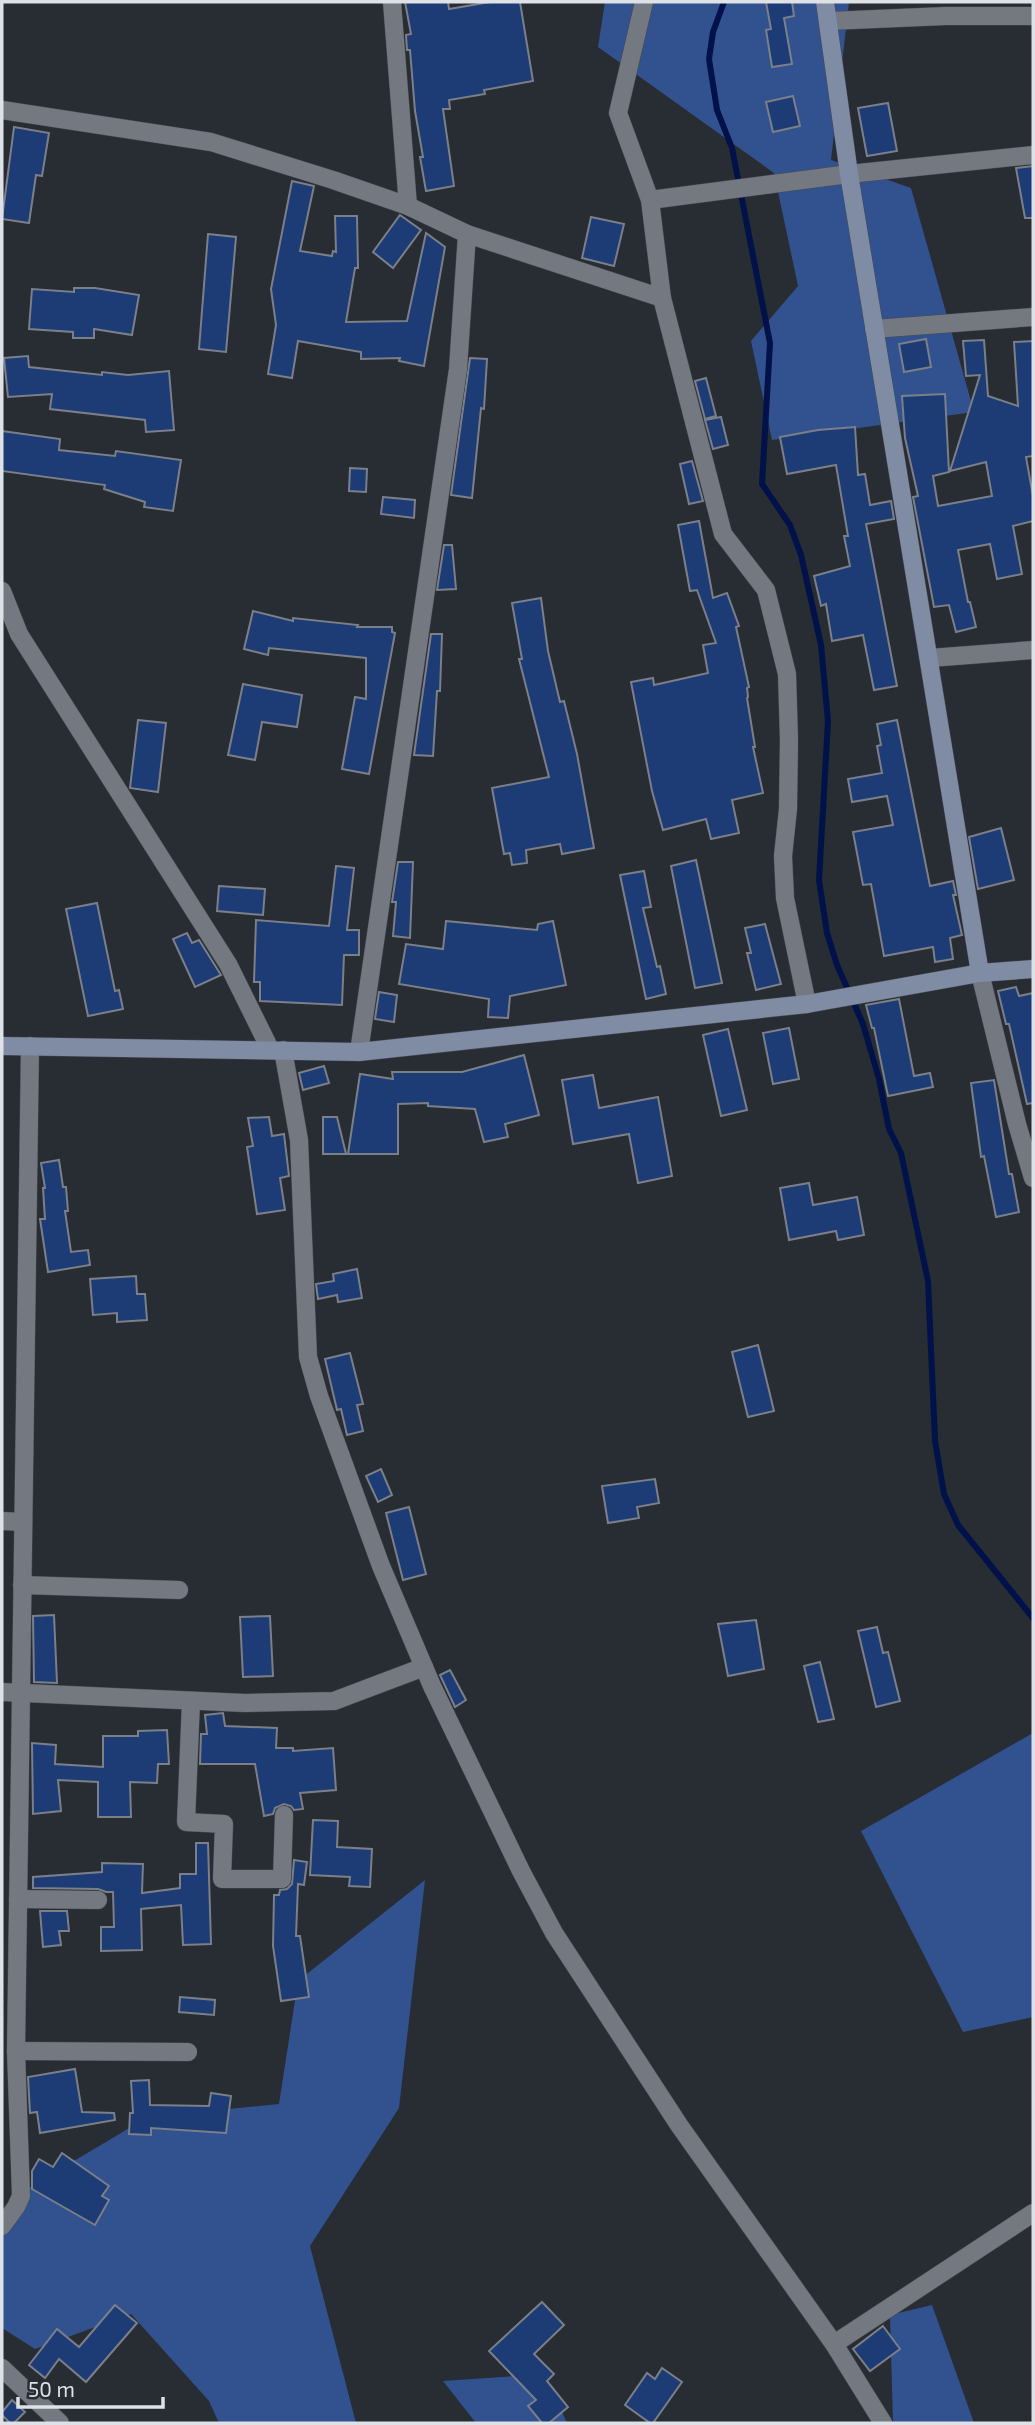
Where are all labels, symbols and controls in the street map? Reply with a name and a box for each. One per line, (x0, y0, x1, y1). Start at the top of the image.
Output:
scale bar (18, 2366, 163, 2410)
text: 50 m (28, 2376, 75, 2401)

